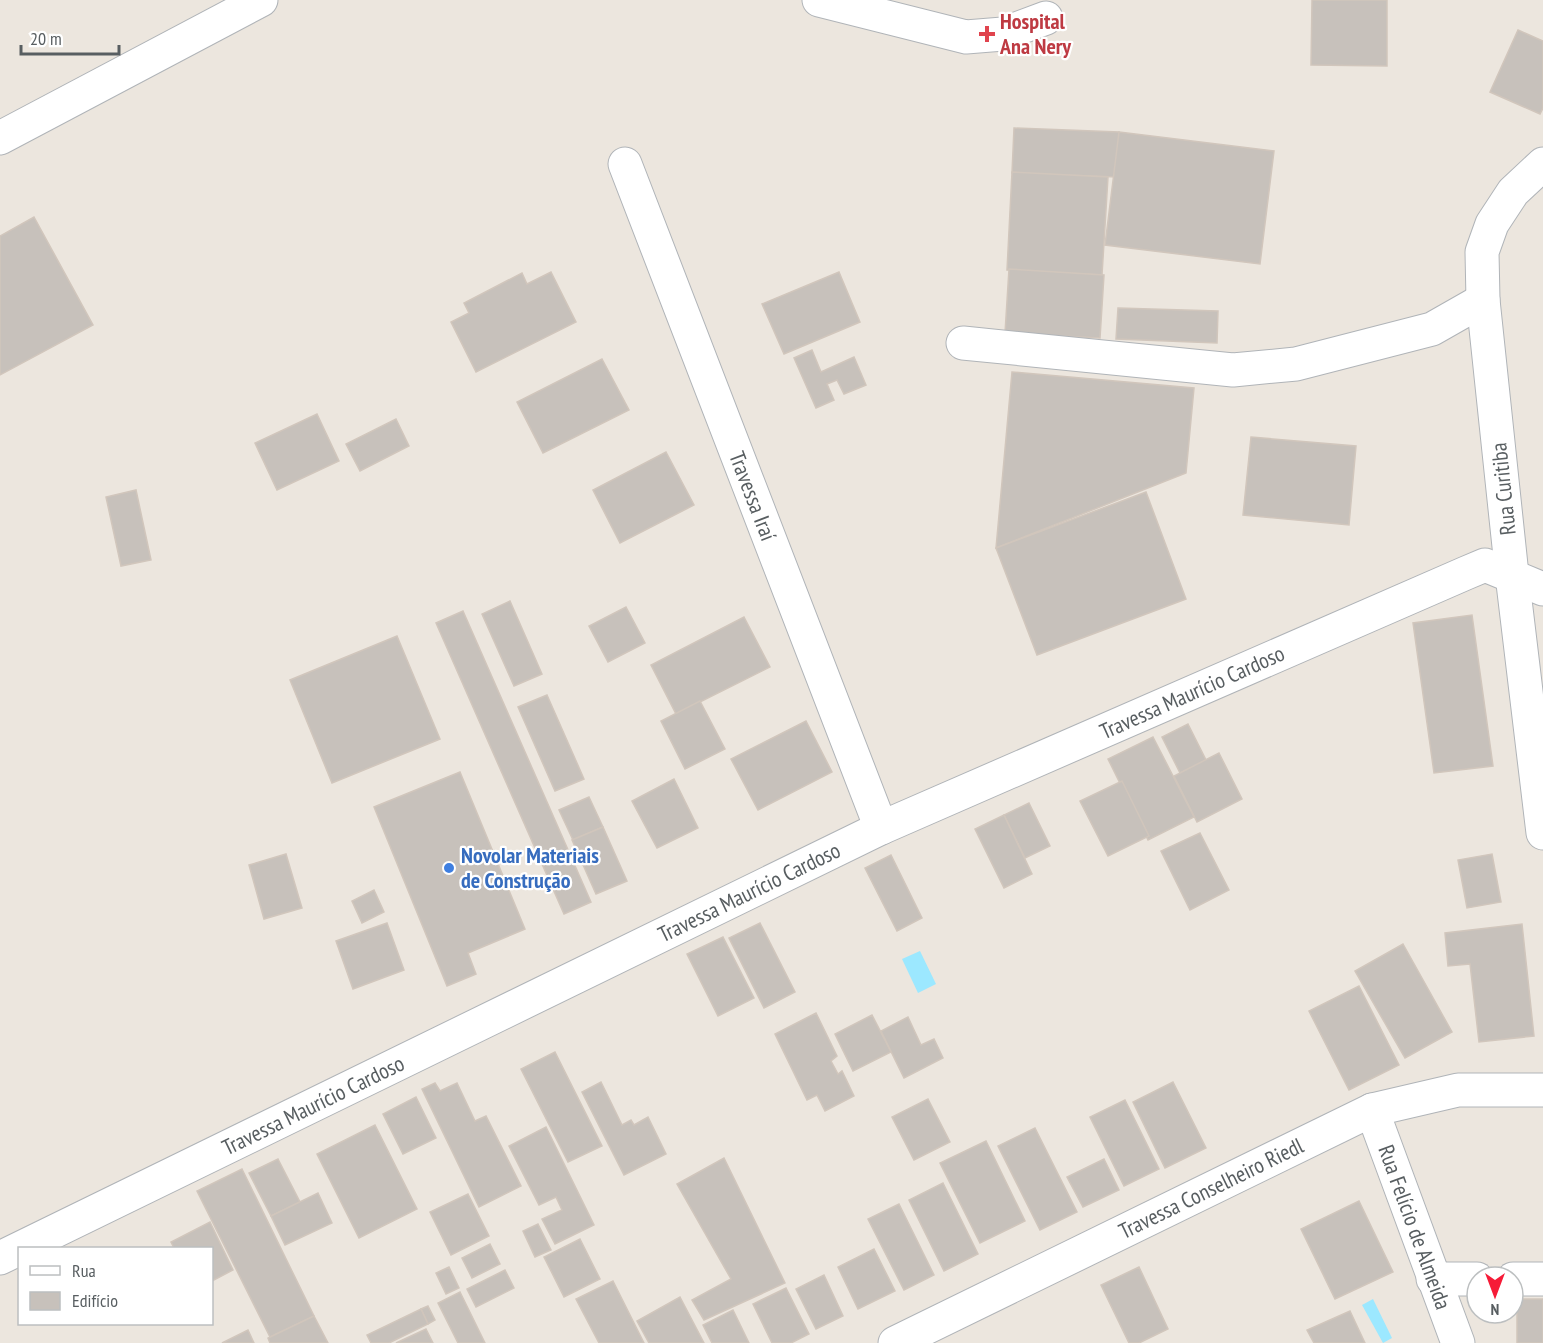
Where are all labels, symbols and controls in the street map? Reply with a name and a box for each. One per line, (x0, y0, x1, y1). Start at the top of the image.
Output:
place label: Hospital Ana Nery (999, 7, 1072, 60)
scale bar (21, 18, 118, 56)
marker: Hospital Ana Nery (978, 25, 996, 43)
text: 20 m (30, 27, 62, 50)
street label: Rua Curitiba (1484, 441, 1522, 537)
street label: Travessa Iraí (723, 447, 783, 545)
street label: Travessa Maurício Cardoso (1095, 639, 1289, 745)
street label: Travessa Maurício Cardoso (653, 836, 845, 948)
place label: Novolar Materiais de Construção (461, 841, 599, 894)
marker: Novolar Materiais de Construção (442, 861, 456, 875)
street label: Travessa Maurício Cardoso (217, 1049, 409, 1161)
street label: Travessa Conselheiro Riedl (1114, 1131, 1309, 1245)
street label: Rua Felício de Almeida (1372, 1141, 1458, 1313)
legend (18, 1247, 213, 1325)
text: Rua (72, 1259, 96, 1282)
north arrow (1465, 1265, 1525, 1325)
text: Edifício (72, 1289, 118, 1312)
text: N (1491, 1300, 1499, 1320)

